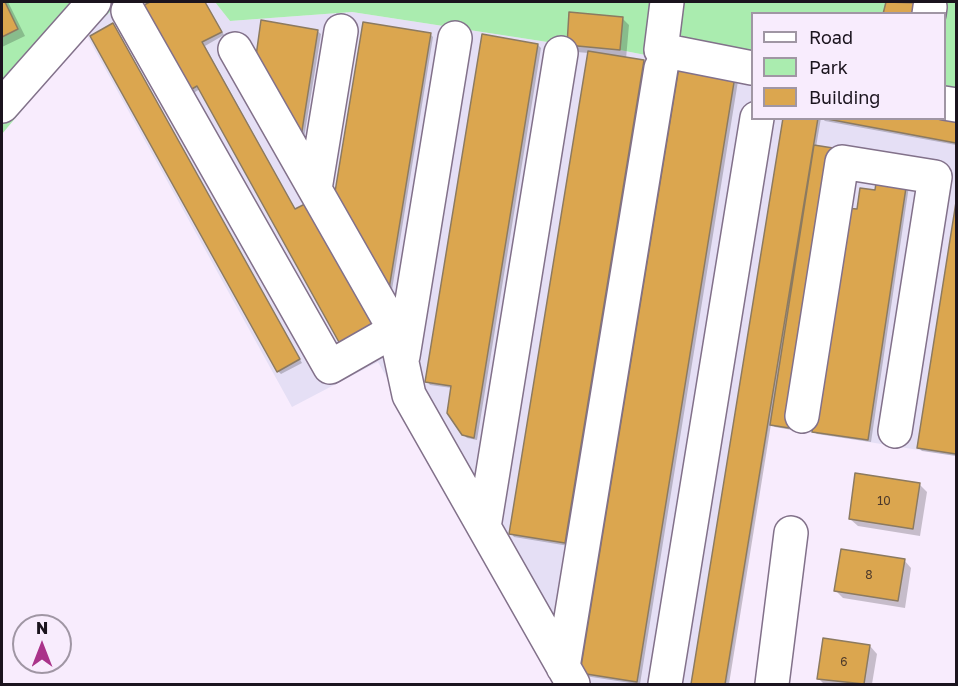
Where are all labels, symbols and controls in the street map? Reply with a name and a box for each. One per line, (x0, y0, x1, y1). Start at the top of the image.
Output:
legend (751, 12, 946, 120)
text: Road (809, 26, 853, 48)
text: Park (809, 56, 848, 78)
text: Building (809, 86, 880, 108)
house number: 10 (877, 494, 891, 508)
house number: 8 (865, 568, 873, 582)
north arrow (12, 614, 72, 674)
text: N (36, 618, 48, 638)
house number: 6 (840, 655, 848, 669)

